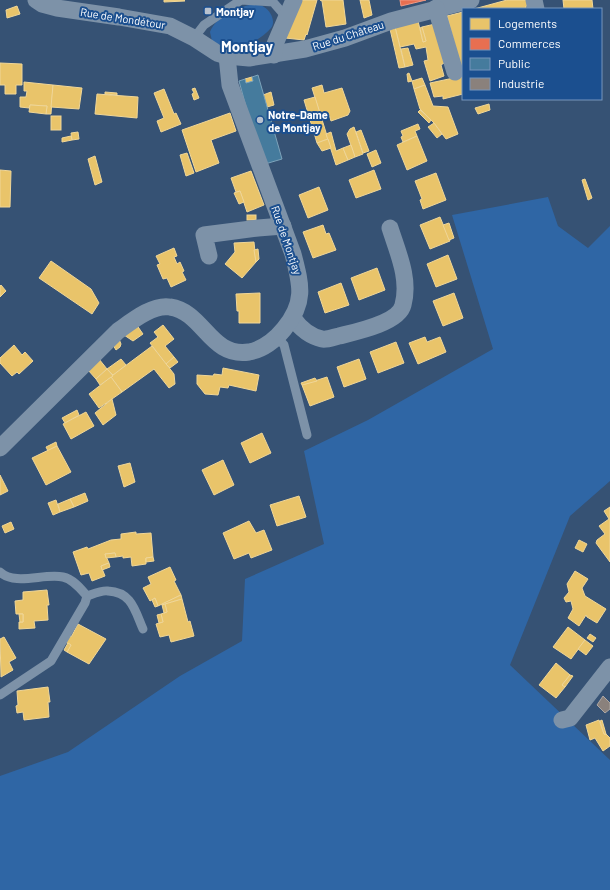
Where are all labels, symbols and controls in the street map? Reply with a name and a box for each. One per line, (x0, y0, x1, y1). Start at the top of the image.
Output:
street label: Rue de Mondétour (80, 5, 166, 31)
place label: Montjay (216, 5, 255, 18)
marker: Montjay (203, 6, 213, 16)
legend (462, 8, 602, 100)
text: Logements (498, 16, 557, 30)
street label: Rue du Château (311, 17, 385, 53)
text: Commerces (498, 36, 561, 50)
district label: Montjay (221, 37, 273, 55)
text: Public (498, 56, 530, 70)
text: Industrie (498, 76, 544, 90)
place label: Notre-Dame de Montjay (268, 108, 328, 134)
marker: Notre-Dame de Montjay (255, 115, 265, 125)
street label: Rue de Montjay (269, 204, 305, 276)

